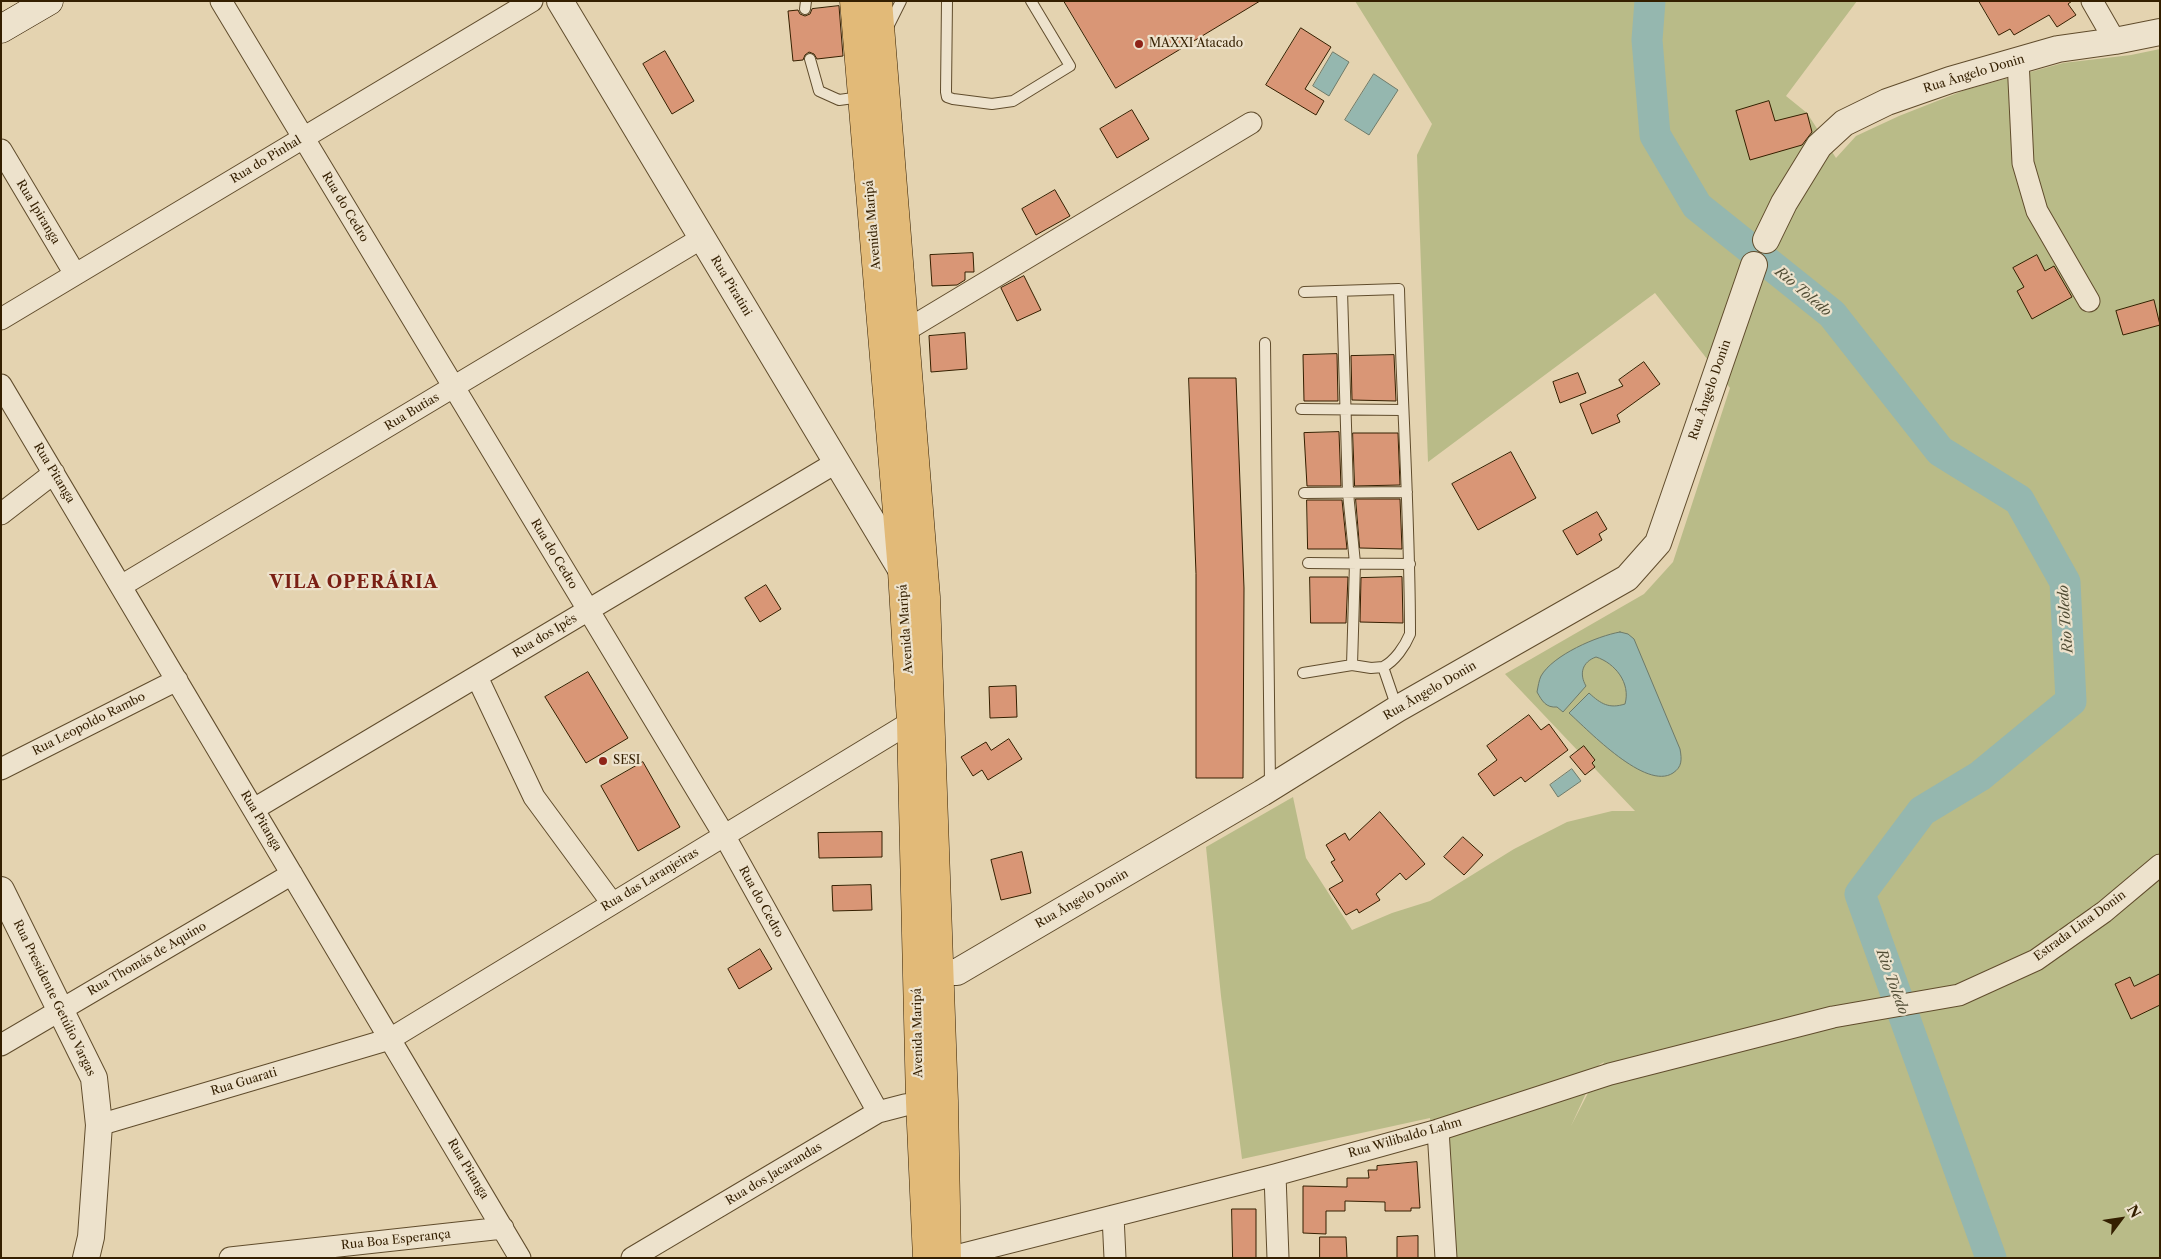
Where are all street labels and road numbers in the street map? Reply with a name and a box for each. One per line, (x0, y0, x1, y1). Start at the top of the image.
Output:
street label: Rua Ângelo Donin (1922, 52, 2026, 96)
street label: Rua do Pinhal (228, 133, 304, 187)
street label: Rua do Cedro (318, 169, 372, 245)
street label: Rua Ipiranga (13, 177, 63, 247)
street label: Avenida Maripá (862, 180, 884, 270)
street label: Rua Piratini (707, 253, 755, 319)
street label: Rua Ângelo Donin (1686, 338, 1734, 442)
street label: Rua Butias (382, 390, 442, 434)
street label: Rua Pitanga (30, 440, 78, 506)
street label: Rua do Cedro (527, 516, 581, 592)
street label: Avenida Maripá (896, 584, 916, 674)
street label: Rua dos Ipês (510, 611, 580, 661)
street label: Rua Ângelo Donin (1381, 659, 1479, 723)
street label: Rua Leopoldo Rambo (30, 689, 148, 759)
street label: Rua Pitanga (237, 788, 285, 854)
street label: Rua das Laranjeiras (599, 845, 701, 915)
street label: Rua do Cedro (736, 864, 786, 940)
street label: Rua Ângelo Donin (1033, 867, 1131, 931)
street label: Estrada Lina Donin (2031, 888, 2129, 964)
street label: Rua Presidente Getúlio Vargas (10, 917, 98, 1079)
street label: Rua Thomás de Aquino (85, 919, 209, 999)
street label: Avenida Maripá (910, 988, 926, 1078)
street label: Rua Guarati (209, 1065, 279, 1099)
street label: Rua Wilibaldo Lahm (1347, 1115, 1463, 1161)
street label: Rua Pitanga (444, 1136, 492, 1202)
street label: Rua dos Jacarandas (723, 1140, 825, 1208)
street label: Rua Boa Esperança (340, 1227, 452, 1253)

